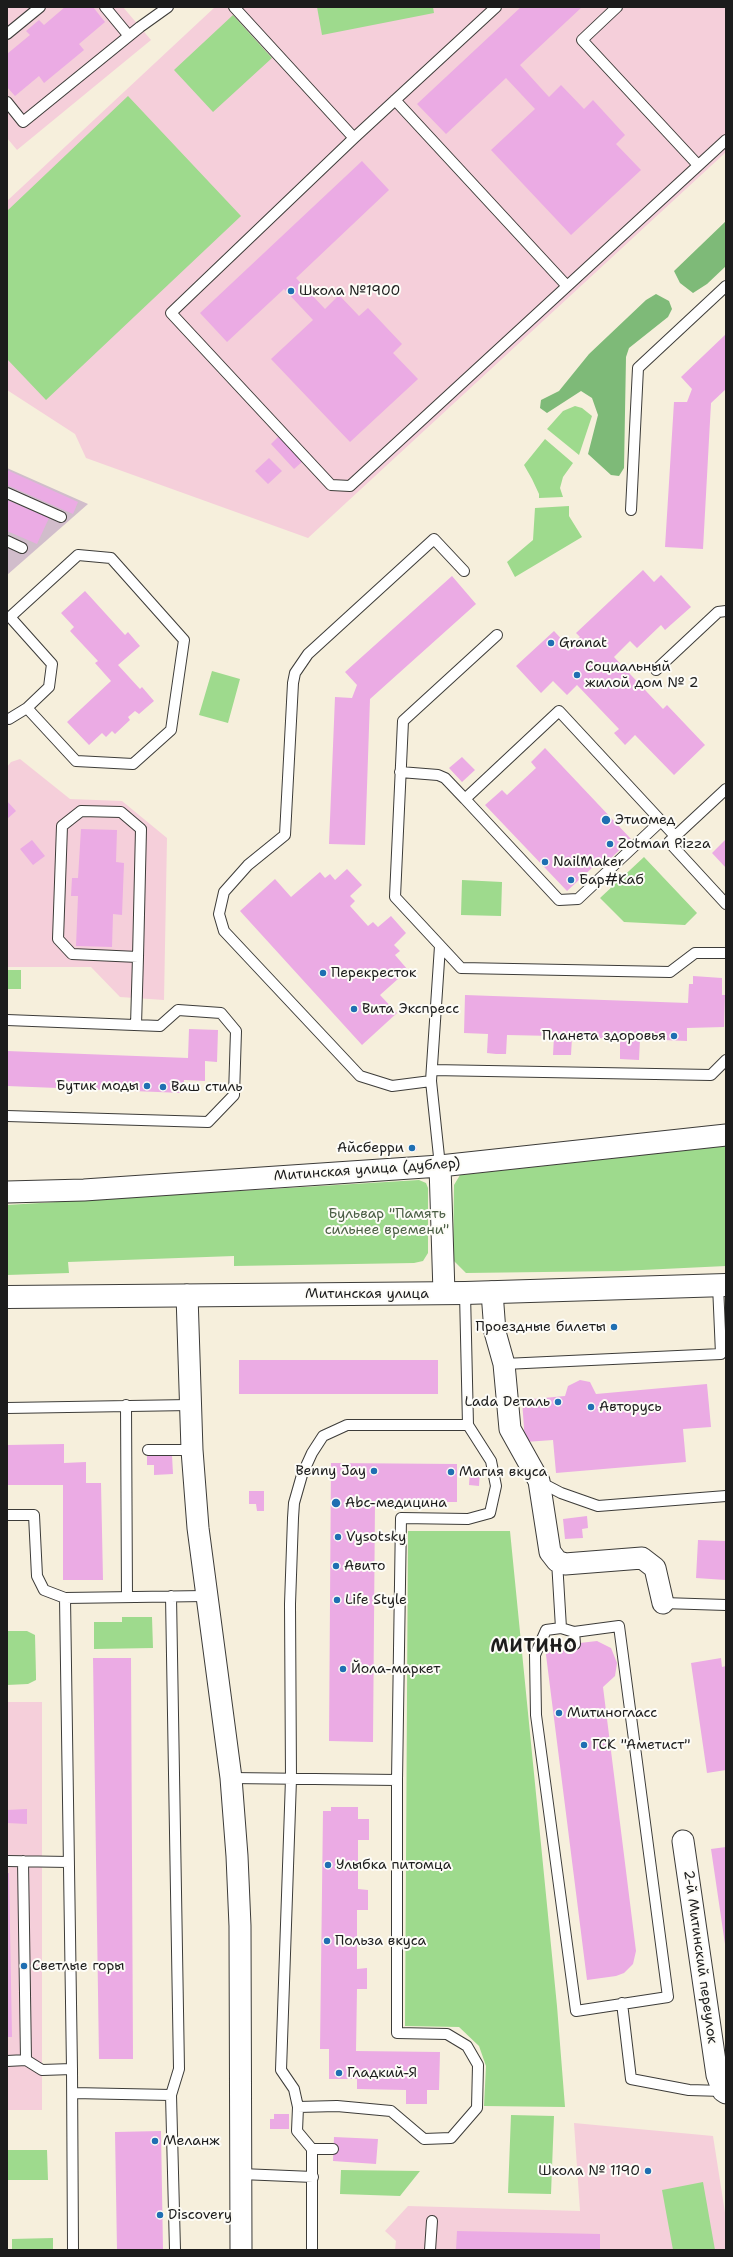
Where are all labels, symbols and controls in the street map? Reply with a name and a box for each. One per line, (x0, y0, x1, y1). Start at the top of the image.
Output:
place label: Школа №1900 (299, 283, 400, 299)
marker: Школа №1900 (286, 286, 296, 296)
place label: Granat (559, 635, 607, 651)
marker: Granat (546, 638, 556, 648)
place label: Социальный жилой дом № 2 (585, 659, 699, 692)
marker: Социальный жилой дом № 2 (572, 670, 582, 680)
place label: Этиомед (615, 812, 675, 828)
marker: Этиомед (600, 814, 612, 826)
place label: Zotman Pizza (618, 836, 711, 852)
marker: Zotman Pizza (605, 839, 615, 849)
place label: NailMaker (553, 854, 624, 870)
marker: NailMaker (540, 857, 550, 867)
place label: Бар#Каб (579, 872, 644, 888)
marker: Бар#Каб (566, 875, 576, 885)
place label: Перекресток (331, 965, 416, 981)
marker: Перекресток (318, 968, 328, 978)
place label: Вита Экспресс (362, 1001, 459, 1017)
marker: Вита Экспресс (349, 1004, 359, 1014)
place label: Планета здоровья (542, 1028, 666, 1044)
marker: Планета здоровья (669, 1031, 679, 1041)
place label: Бутик моды (56, 1078, 139, 1094)
place label: Ваш стиль (171, 1079, 243, 1095)
marker: Бутик моды (142, 1081, 152, 1091)
marker: Ваш стиль (158, 1082, 168, 1092)
place label: Айсберри (337, 1140, 404, 1156)
marker: Айсберри (407, 1143, 417, 1153)
street label: Митинская улица (дублер) (273, 1155, 461, 1185)
park label: Бульвар "Память сильнее времени" (325, 1206, 449, 1238)
street label: Митинская улица (305, 1286, 429, 1302)
place label: Проездные билеты (476, 1319, 606, 1335)
marker: Проездные билеты (609, 1322, 619, 1332)
place label: Lada Dеталь (464, 1394, 550, 1410)
marker: Lada Dеталь (553, 1397, 563, 1407)
place label: Авторусь (599, 1399, 662, 1415)
marker: Авторусь (586, 1402, 596, 1412)
place label: Benny Jay (295, 1463, 366, 1479)
place label: Магия вкуса (459, 1464, 547, 1480)
marker: Benny Jay (369, 1466, 379, 1476)
marker: Магия вкуса (446, 1467, 456, 1477)
place label: Abc-медицина (345, 1495, 447, 1511)
marker: Abc-медицина (330, 1497, 342, 1509)
place label: Vysotsky (346, 1529, 406, 1545)
marker: Vysotsky (333, 1532, 343, 1542)
place label: Авито (344, 1558, 385, 1574)
marker: Авито (331, 1561, 341, 1571)
place label: Life Style (345, 1592, 407, 1608)
marker: Life Style (332, 1595, 342, 1605)
district label: МИТИНО (490, 1636, 578, 1658)
place label: Йола-маркет (351, 1661, 440, 1677)
marker: Йола-маркет (338, 1664, 348, 1674)
place label: Митиногласс (567, 1705, 657, 1721)
marker: Митиногласс (554, 1708, 564, 1718)
place label: ГСК "Аметист" (592, 1737, 691, 1753)
marker: ГСК "Аметист" (579, 1740, 589, 1750)
place label: Улыбка питомца (336, 1857, 451, 1873)
marker: Улыбка питомца (323, 1860, 333, 1870)
street label: 2-й Митинский переулок (680, 1869, 720, 2045)
place label: Польза вкуса (335, 1933, 426, 1949)
marker: Польза вкуса (322, 1936, 332, 1946)
place label: Светлые горы (32, 1958, 125, 1974)
marker: Светлые горы (19, 1961, 29, 1971)
place label: Гладкий-Я (347, 2065, 417, 2081)
marker: Гладкий-Я (334, 2068, 344, 2078)
place label: Меланж (163, 2133, 220, 2149)
marker: Меланж (150, 2136, 160, 2146)
place label: Школа № 1190 (538, 2163, 640, 2179)
marker: Школа № 1190 (643, 2166, 653, 2176)
place label: Discovery (168, 2207, 232, 2223)
marker: Discovery (155, 2210, 165, 2220)

